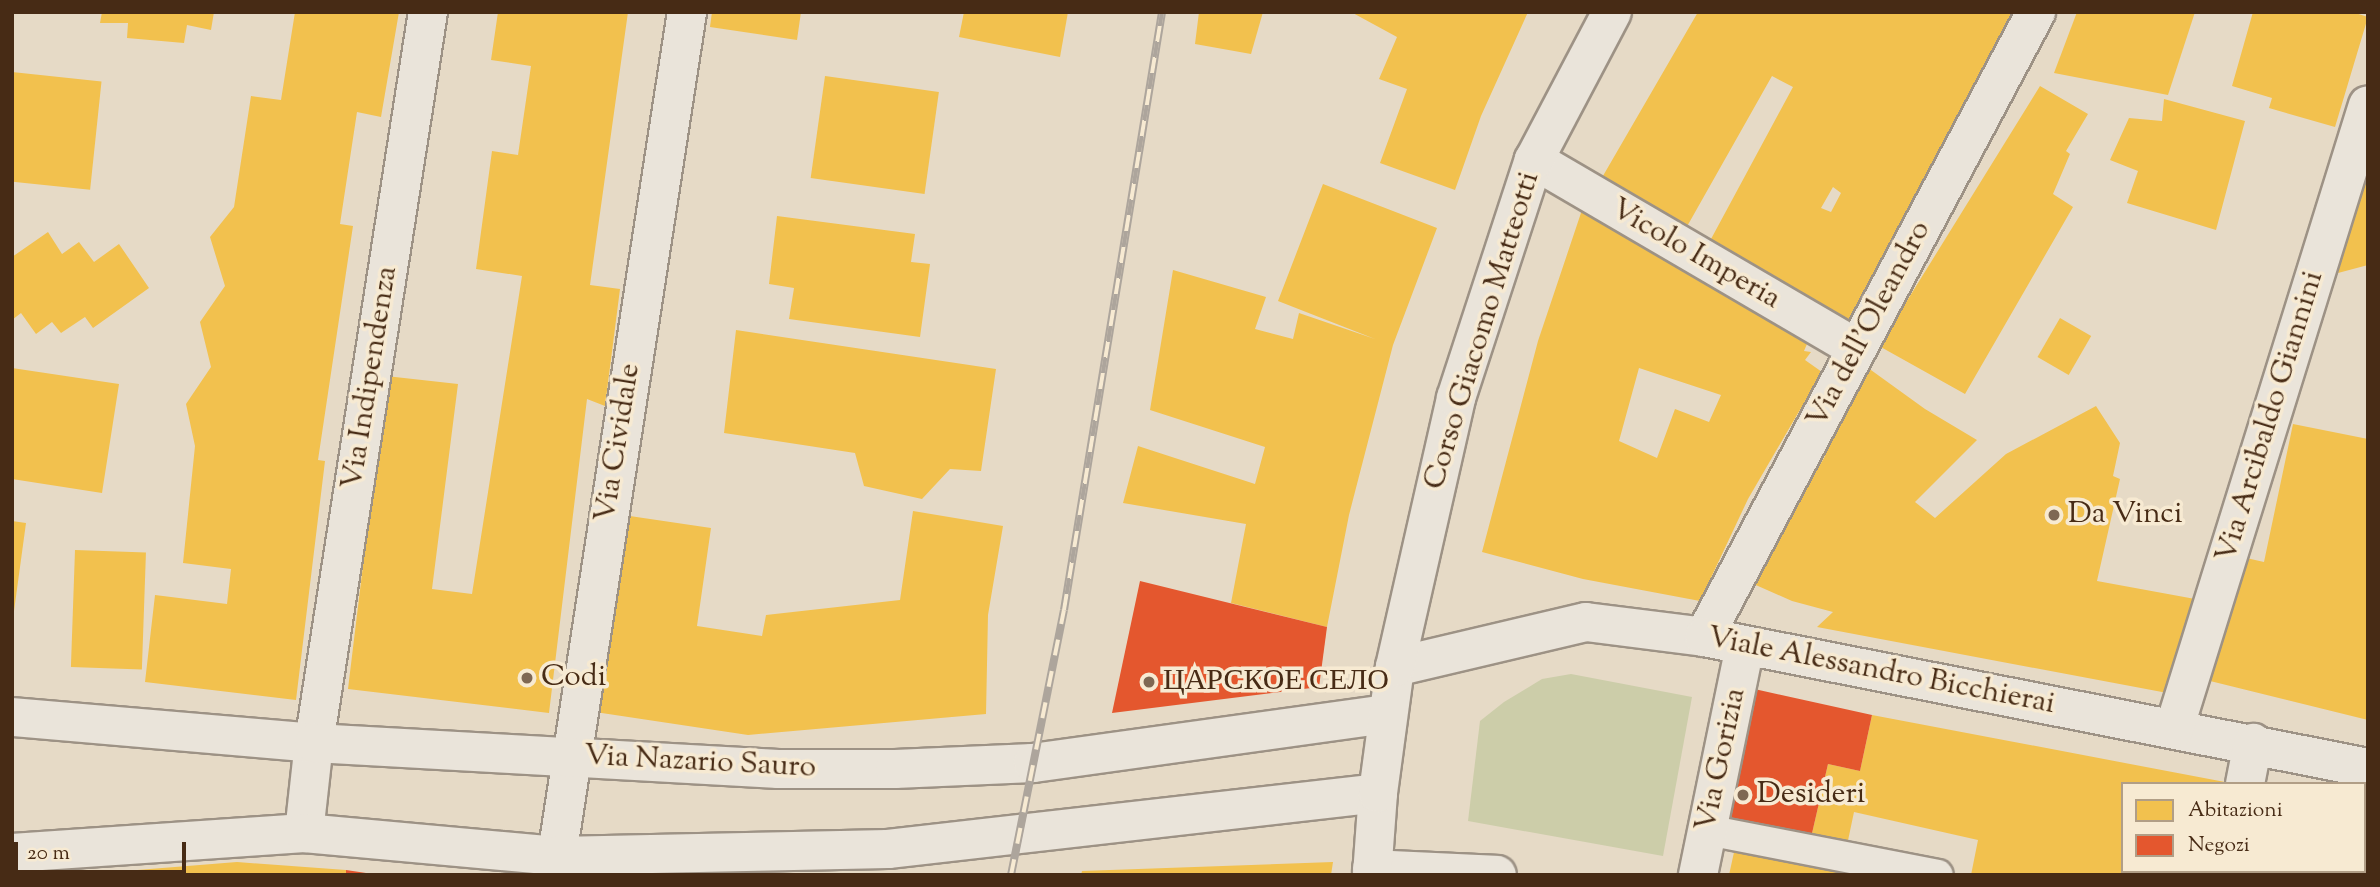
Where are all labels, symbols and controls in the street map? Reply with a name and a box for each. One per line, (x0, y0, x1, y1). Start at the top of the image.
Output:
street label: Corso Giacomo Matteotti (1418, 168, 1548, 494)
street label: Vicolo Imperia (1604, 192, 1786, 318)
street label: Via dell'Oleandro (1800, 215, 1940, 435)
street label: Via Indipendenza (336, 264, 406, 492)
street label: Via Arcibaldo Giannini (2210, 267, 2332, 567)
street label: Via Cividale (589, 361, 649, 525)
place label: Da Vinci (2068, 497, 2182, 533)
marker: Da Vinci (2046, 507, 2062, 523)
street label: Viale Alessandro Bicchierai (1704, 621, 2058, 723)
place label: Codi (541, 660, 606, 696)
place label: ЦАРСКОЕ СЕЛО (1163, 664, 1389, 700)
marker: Codi (519, 670, 535, 686)
marker: ЦАРСКОЕ СЕЛО (1141, 674, 1157, 690)
street label: Via Gorizia (1689, 685, 1755, 835)
street label: Via Nazario Sauro (583, 739, 817, 787)
place label: Desideri (1757, 777, 1865, 813)
legend (2121, 782, 2366, 873)
marker: Desideri (1735, 787, 1751, 803)
text: Abitazioni (2188, 796, 2283, 826)
scale bar (18, 828, 189, 872)
text: Negozi (2188, 831, 2250, 861)
text: 20 m (27, 839, 70, 869)

